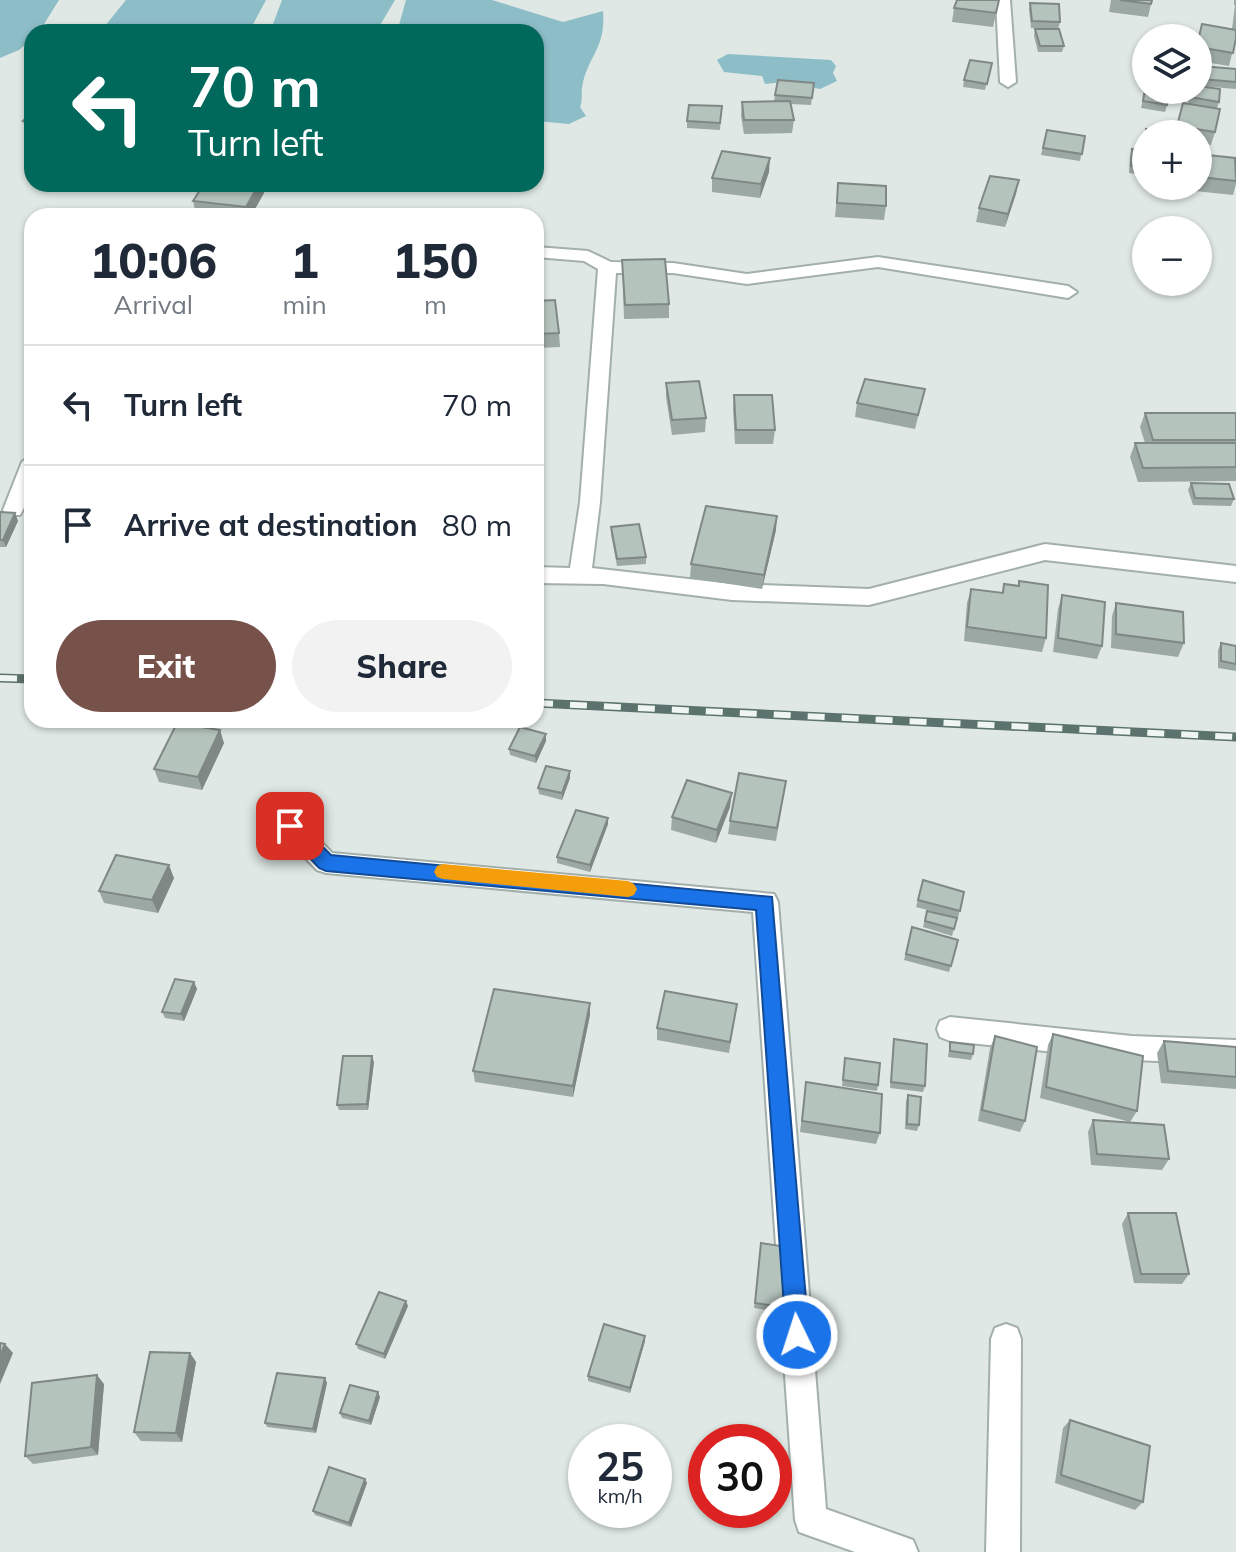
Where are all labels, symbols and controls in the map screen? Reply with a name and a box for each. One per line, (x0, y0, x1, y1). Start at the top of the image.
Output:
map controls (1132, 24, 1212, 296)
button: layers (1132, 24, 1212, 104)
text: 70 m (188, 51, 321, 121)
icon: left (56, 56, 160, 160)
text: Turn left (188, 120, 324, 165)
button: + (1132, 120, 1212, 200)
button: − (1132, 216, 1212, 296)
text: 10:06 (89, 230, 217, 290)
text: 1 (290, 230, 319, 290)
text: 150 (392, 230, 479, 290)
text: Arrival (113, 288, 193, 321)
text: min (283, 288, 327, 321)
text: m (424, 288, 447, 321)
icon: left (56, 383, 100, 427)
text: Turn left (124, 386, 242, 424)
text: 70 m (442, 386, 512, 424)
icon: arrive (56, 503, 100, 547)
text: Arrive at destination (124, 506, 418, 544)
text: 80 m (442, 506, 512, 544)
button: Exit (56, 620, 276, 712)
button: Share (292, 620, 512, 712)
pin (256, 792, 324, 860)
icon: arrive (268, 804, 312, 848)
position arrow (755, 1293, 839, 1377)
speed limit sign: 30 (688, 1424, 792, 1528)
text: 25 (596, 1441, 644, 1491)
text: km/h (597, 1483, 643, 1508)

